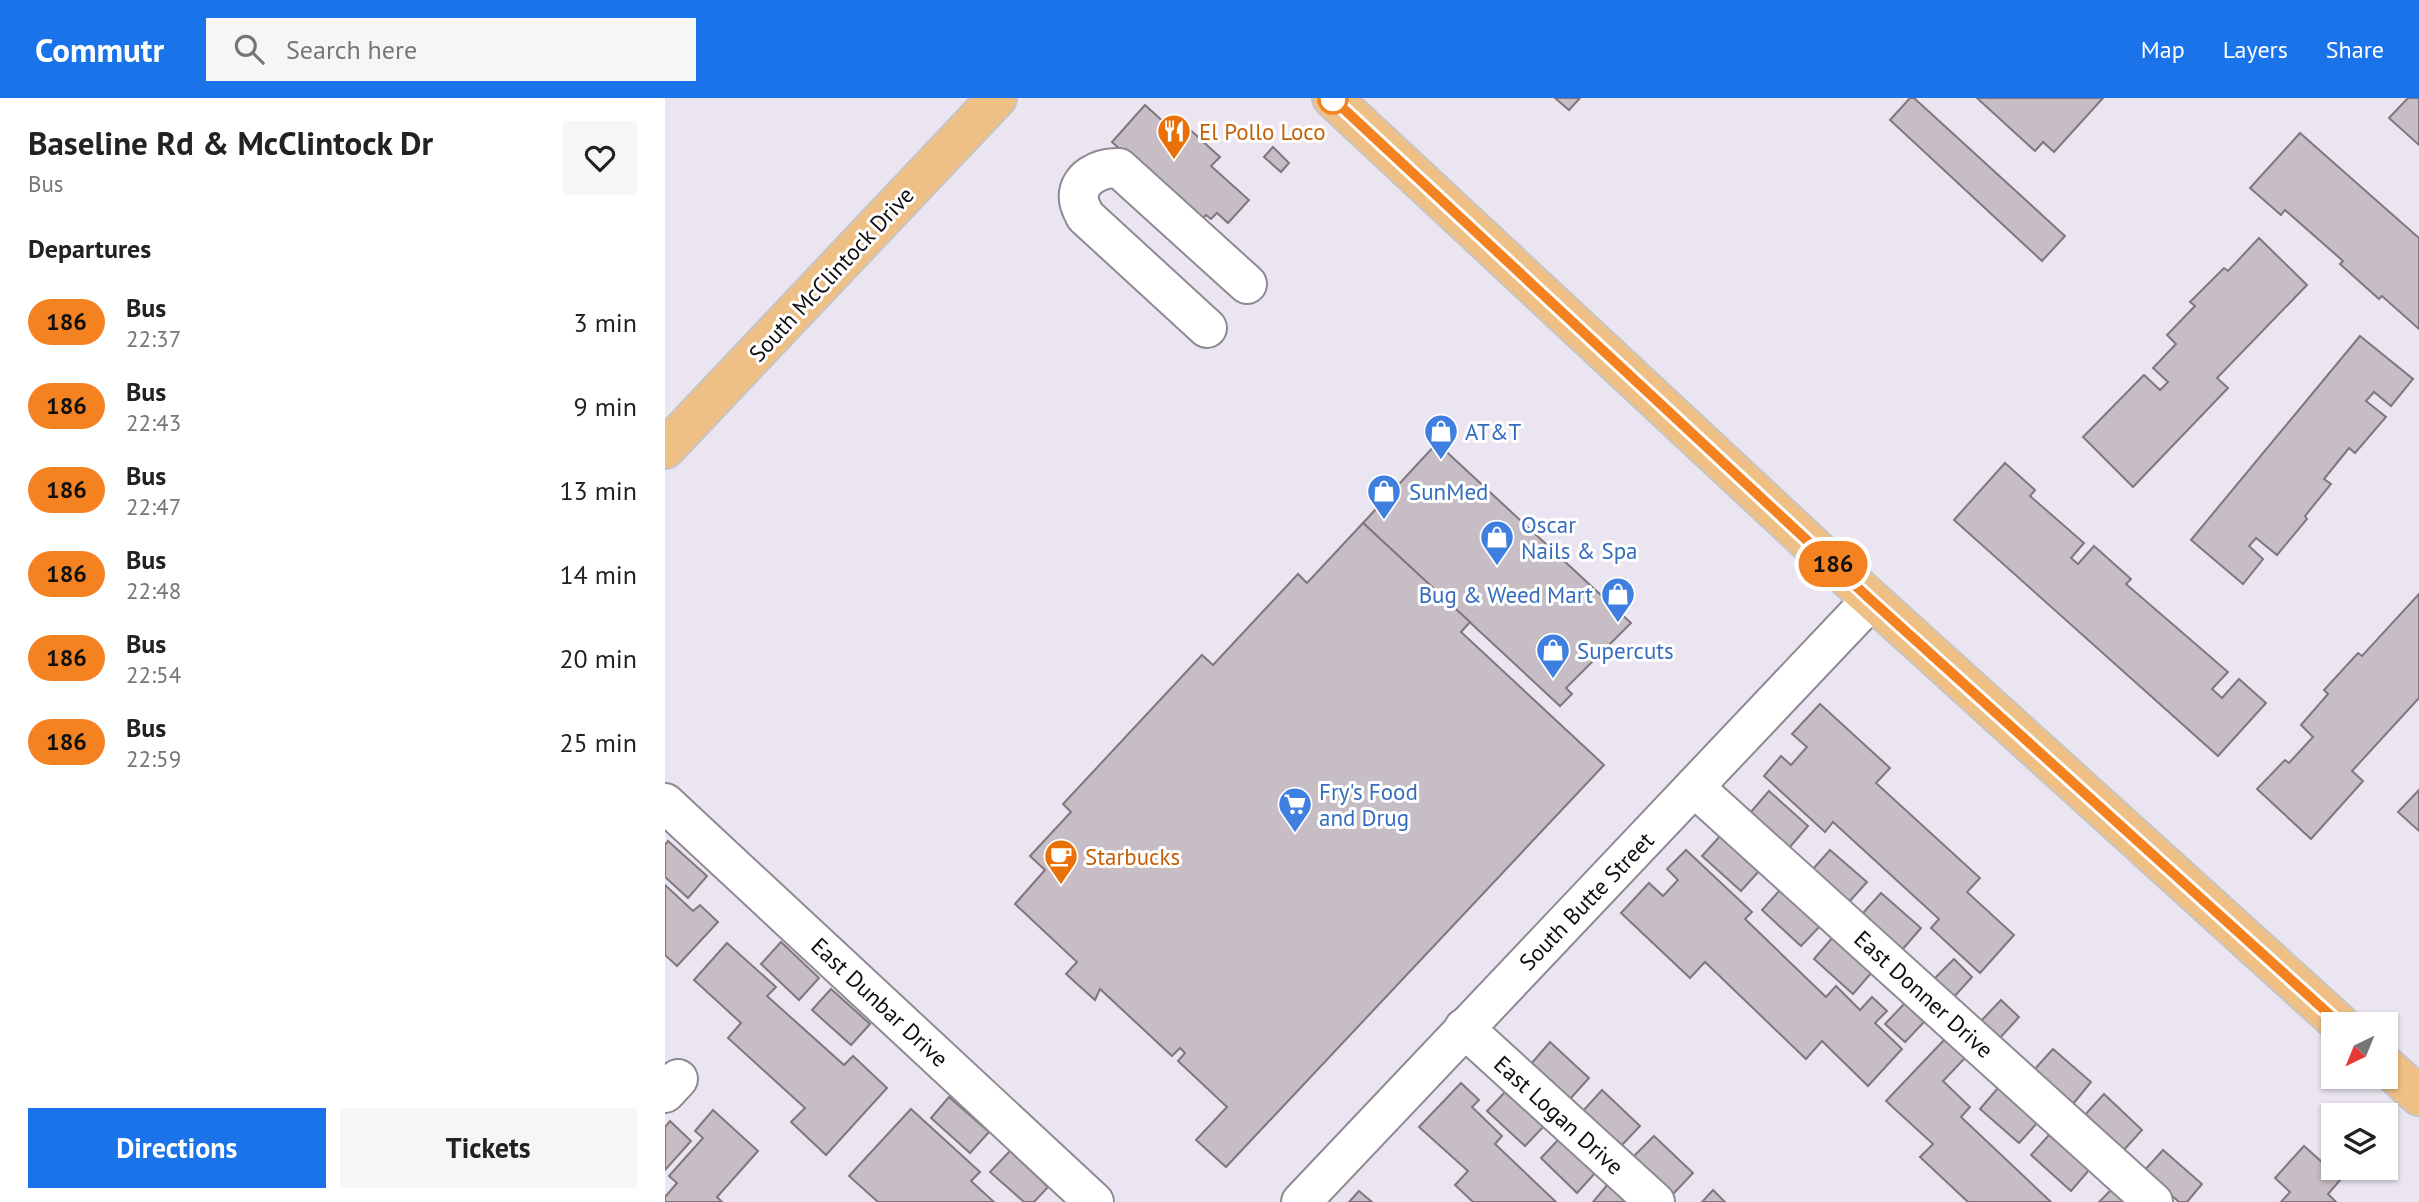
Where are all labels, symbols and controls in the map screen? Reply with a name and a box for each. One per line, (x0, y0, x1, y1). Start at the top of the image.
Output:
search box (206, 18, 696, 81)
text: Commutr (35, 28, 164, 71)
icon: search (230, 30, 268, 68)
text: Search here (286, 33, 417, 66)
text: Map (2141, 34, 2185, 65)
text: Layers (2223, 34, 2288, 65)
text: Share (2326, 34, 2384, 65)
unlabelled marker (1318, 84, 1348, 114)
restaurant icon: El Pollo Loco (1155, 112, 1193, 161)
place label: El Pollo Loco (1199, 117, 1325, 146)
text: Baseline Rd & McClintock Dr (28, 121, 433, 164)
button: heart (563, 121, 637, 195)
text: Bus (28, 169, 64, 198)
street label: South McClintock Drive (742, 180, 920, 368)
text: Departures (28, 232, 151, 265)
text: Bus (126, 291, 166, 324)
text: 186 (46, 306, 87, 337)
text: 3 min (574, 306, 637, 339)
text: 22:37 (126, 324, 181, 353)
text: Bus (126, 375, 166, 408)
text: 186 (46, 390, 87, 421)
text: 9 min (574, 390, 637, 423)
text: 22:43 (126, 408, 181, 437)
shop icon: AT&T (1422, 412, 1460, 461)
place label: AT&T (1465, 417, 1521, 446)
text: Bus (126, 459, 166, 492)
shop icon: SunMed (1365, 472, 1403, 521)
text: 186 (46, 474, 87, 505)
text: 13 min (559, 474, 637, 507)
place label: SunMed (1409, 477, 1488, 506)
text: 22:47 (126, 492, 181, 521)
place label: Oscar Nails & Spa (1521, 510, 1638, 565)
shop icon: Oscar Nails & Spa (1478, 518, 1516, 567)
line badge: 186 (1793, 541, 1873, 587)
text: Bus (126, 543, 166, 576)
text: 186 (1813, 548, 1853, 579)
text: 186 (46, 558, 87, 589)
text: 14 min (559, 558, 637, 591)
shop icon: Bug & Weed Mart (1599, 575, 1637, 624)
text: 22:48 (126, 576, 181, 605)
place label: Bug & Weed Mart (1419, 580, 1593, 609)
text: Bus (126, 627, 166, 660)
shop icon: Supercuts (1534, 631, 1572, 680)
place label: Supercuts (1577, 636, 1674, 665)
text: 186 (46, 642, 87, 673)
text: 20 min (559, 642, 637, 675)
text: 22:54 (126, 660, 181, 689)
text: Bus (126, 711, 166, 744)
text: 186 (46, 726, 87, 757)
text: 25 min (559, 726, 637, 759)
text: 22:59 (126, 744, 181, 773)
place label: Fry's Food and Drug (1319, 777, 1418, 832)
supermarket icon: Fry's Food and Drug (1276, 785, 1314, 834)
street label: South Butte Street (1513, 826, 1660, 976)
cafe icon: Starbucks (1042, 837, 1080, 886)
place label: Starbucks (1085, 842, 1180, 871)
street label: East Donner Drive (1849, 924, 1999, 1064)
street label: East Dunbar Drive (805, 931, 955, 1073)
north arrow (2321, 1012, 2397, 1088)
map controls (2321, 1012, 2398, 1180)
street label: East Logan Drive (1488, 1049, 1630, 1181)
button: layers (2321, 1103, 2398, 1180)
button: Directions (28, 1108, 326, 1188)
button: Tickets (340, 1108, 637, 1188)

